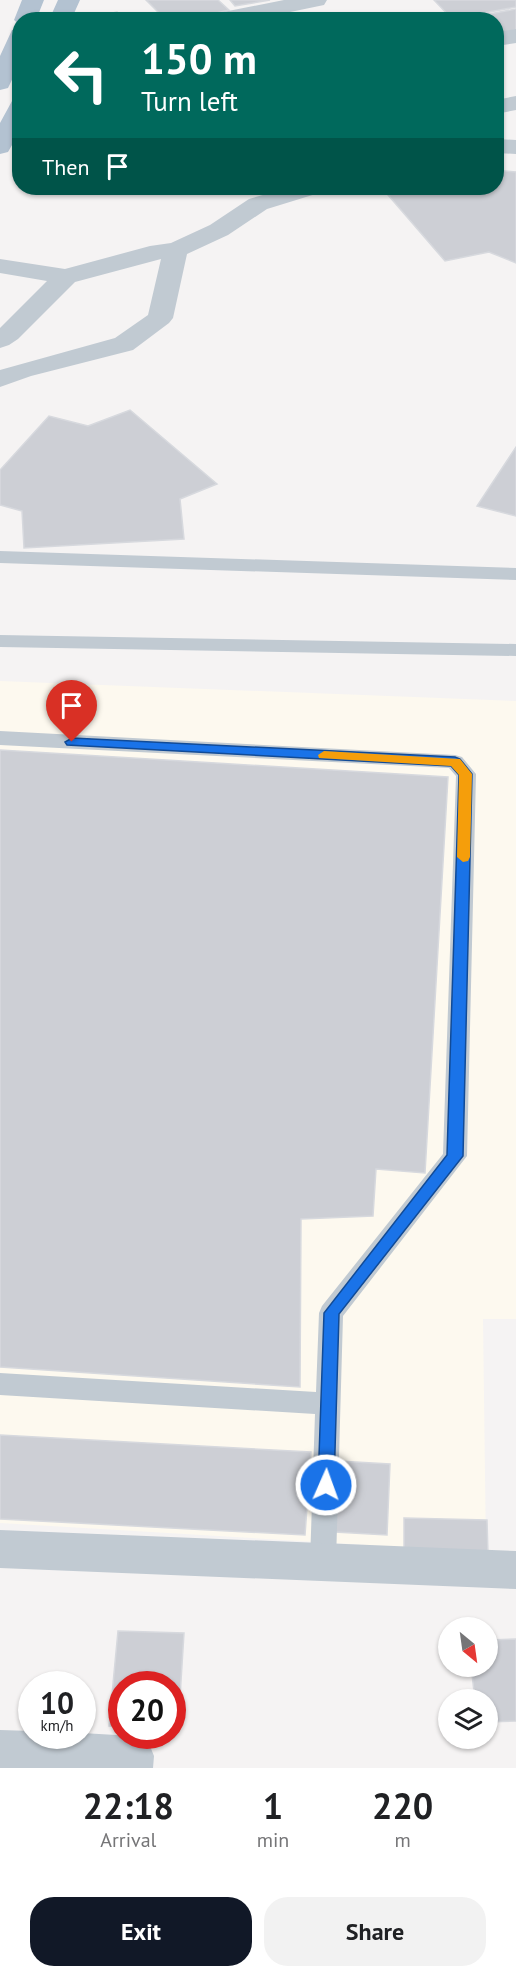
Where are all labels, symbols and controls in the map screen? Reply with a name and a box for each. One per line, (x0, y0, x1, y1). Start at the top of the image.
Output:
text: 150 m (141, 31, 257, 86)
icon: left (42, 36, 120, 114)
text: Turn left (141, 84, 238, 118)
icon: arrive (101, 150, 134, 183)
text: Then (42, 153, 89, 181)
pin (46, 680, 97, 742)
icon: arrive (55, 689, 88, 722)
position arrow (294, 1453, 358, 1517)
north arrow (438, 1617, 498, 1677)
map controls (438, 1617, 498, 1749)
speed limit sign: 20 (108, 1671, 186, 1749)
text: 10 (40, 1683, 74, 1722)
button: layers (438, 1689, 498, 1749)
text: km/h (41, 1716, 73, 1735)
text: 22:18 (83, 1782, 174, 1829)
text: 1 (263, 1782, 283, 1829)
text: 220 (372, 1782, 433, 1829)
text: Arrival (100, 1827, 156, 1853)
text: min (257, 1827, 289, 1853)
text: m (395, 1827, 411, 1853)
button: Exit (30, 1897, 252, 1966)
button: Share (264, 1897, 486, 1966)

